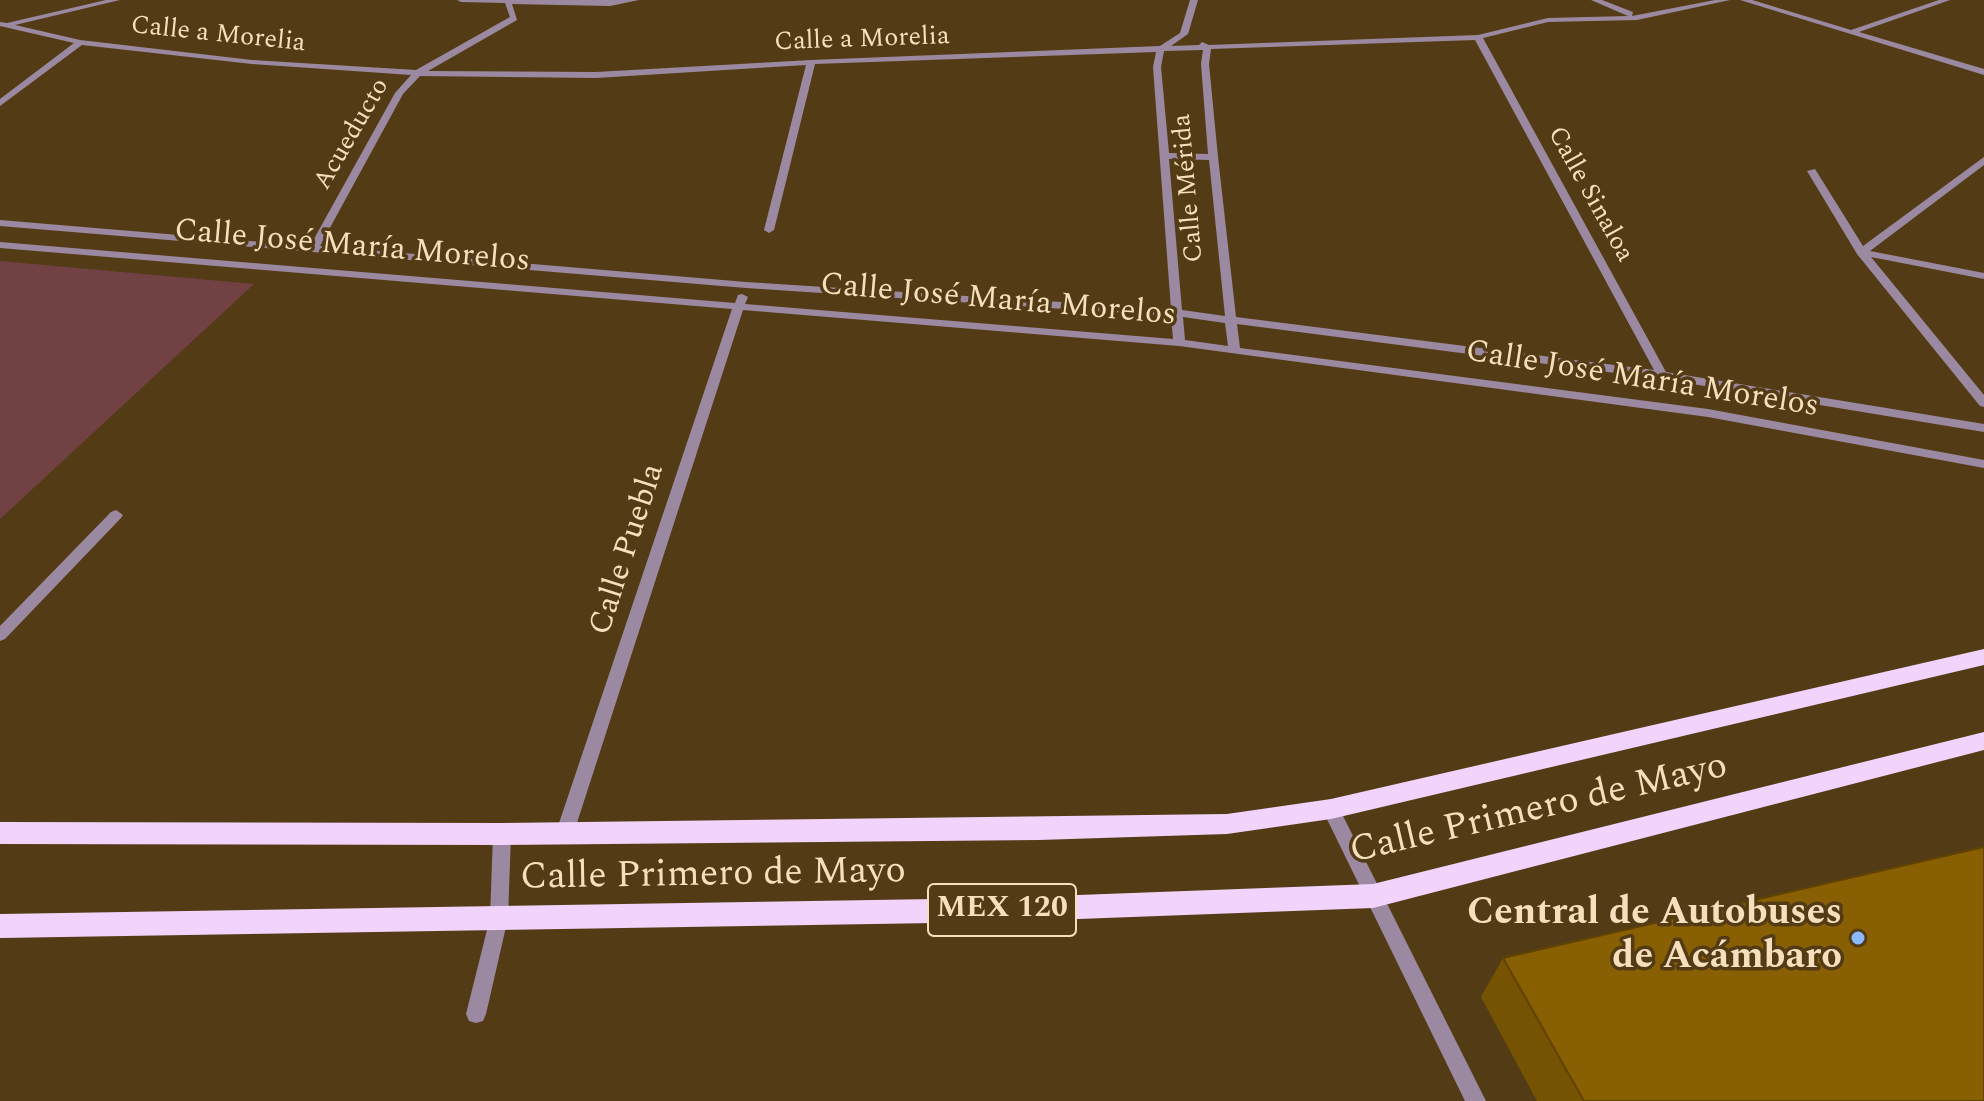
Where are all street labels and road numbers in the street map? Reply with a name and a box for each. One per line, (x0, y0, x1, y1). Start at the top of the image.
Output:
street label: Calle a Morelia (129, 11, 307, 61)
street label: Calle a Morelia (774, 22, 950, 60)
street label: Acueducto (309, 74, 397, 196)
street label: Calle Mérida (1168, 112, 1212, 264)
street label: Calle Sinaloa (1539, 122, 1639, 268)
street label: Calle José María Morelos (173, 213, 531, 283)
street label: Calle José María Morelos (819, 267, 1177, 337)
street label: Calle José María Morelos (1463, 334, 1821, 428)
street label: Calle Puebla (583, 459, 675, 641)
street label: Calle Primero de Mayo (1346, 745, 1732, 877)
street label: Calle Primero de Mayo (520, 851, 906, 903)
road number: MEX 120 (928, 884, 1076, 936)

